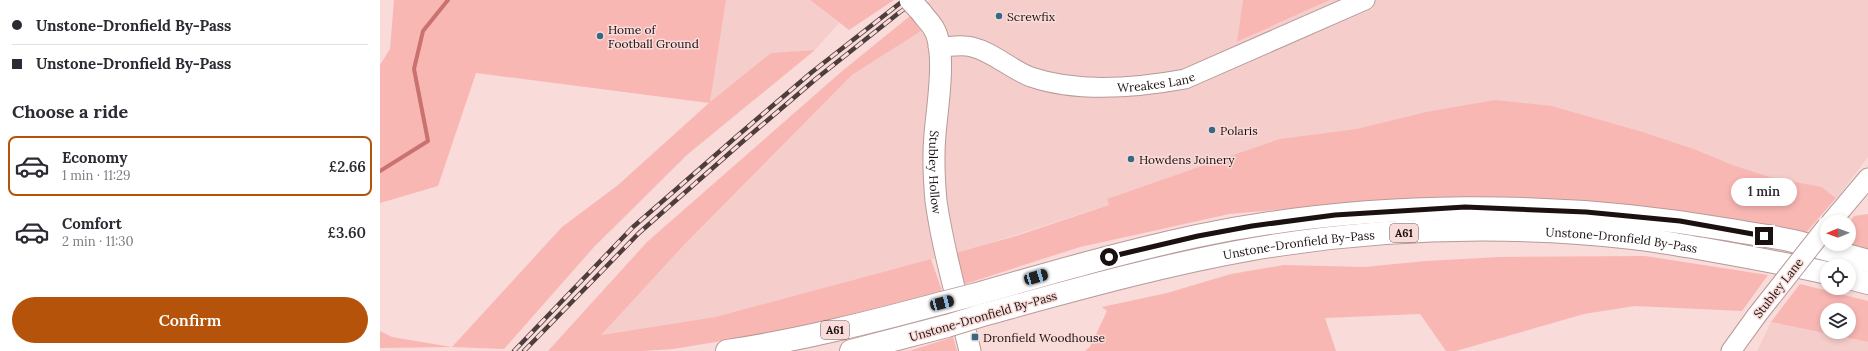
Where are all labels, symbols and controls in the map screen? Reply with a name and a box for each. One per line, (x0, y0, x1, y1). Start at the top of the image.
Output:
place label: Screwfix (1007, 9, 1056, 24)
marker: Screwfix (994, 11, 1004, 21)
text: Unstone-Dronfield By-Pass (36, 16, 231, 35)
place label: Home of Football Ground (608, 22, 699, 51)
marker: Home of Football Ground (595, 31, 605, 41)
text: Unstone-Dronfield By-Pass (36, 54, 231, 73)
street label: Wreakes Lane (1117, 68, 1198, 95)
text: Choose a ride (12, 100, 128, 123)
place label: Polaris (1220, 123, 1258, 138)
marker: Polaris (1207, 125, 1217, 135)
street label: Stubley Hollow (926, 130, 945, 216)
icon: car (14, 148, 50, 184)
text: Economy (62, 148, 127, 167)
place label: Howdens Joinery (1139, 152, 1235, 167)
marker: Howdens Joinery (1126, 154, 1136, 164)
text: £2.66 (329, 157, 366, 176)
text: 1 min · 11:29 (62, 167, 131, 184)
callout: 1 min (1731, 178, 1797, 206)
text: 1 min (1748, 183, 1780, 200)
icon: car (14, 214, 50, 250)
text: Comfort (62, 214, 122, 233)
north arrow (1820, 215, 1856, 251)
map controls (1820, 215, 1856, 339)
text: £3.60 (328, 223, 366, 242)
road number: A61 (1390, 224, 1418, 242)
street label: Unstone-Dronfield By-Pass (1545, 224, 1699, 255)
street label: Unstone-Dronfield By-Pass (1222, 226, 1376, 262)
route end (1755, 227, 1773, 245)
text: 2 min · 11:30 (62, 233, 134, 250)
route start (1100, 248, 1118, 266)
street label: Stubley Lane (1750, 255, 1806, 321)
button: locate (1820, 259, 1856, 295)
car (1023, 268, 1049, 286)
street label: Unstone-Dronfield By-Pass (908, 288, 1059, 344)
car (929, 294, 955, 312)
button: Confirm (12, 297, 368, 343)
button: layers (1820, 303, 1856, 339)
road number: A61 (821, 321, 849, 339)
place label: Dronfield Woodhouse (983, 330, 1106, 345)
marker: Dronfield Woodhouse (970, 332, 980, 342)

